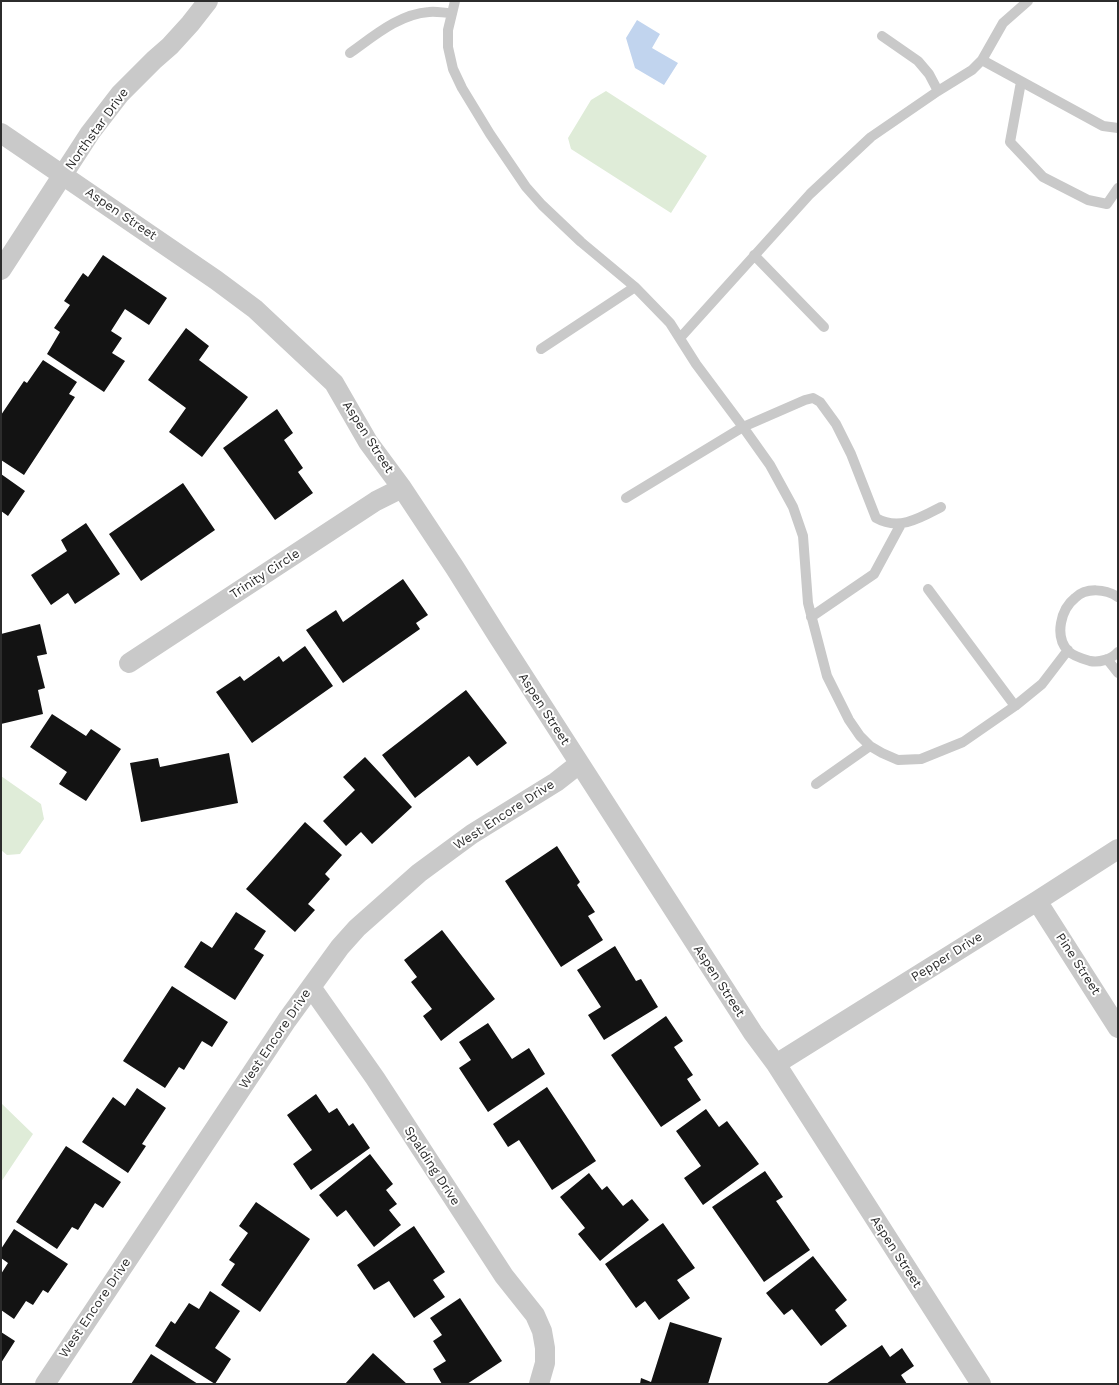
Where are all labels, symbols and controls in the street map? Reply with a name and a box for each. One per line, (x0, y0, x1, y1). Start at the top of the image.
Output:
street label: Northstar Drive (62, 85, 132, 173)
street label: Aspen Street (82, 184, 160, 244)
street label: Aspen Street (339, 398, 397, 476)
street label: Trinity Circle (227, 546, 303, 602)
street label: Aspen Street (515, 670, 573, 748)
street label: West Encore Drive (451, 777, 557, 853)
street label: Pepper Drive (908, 929, 986, 985)
street label: Pine Street (1052, 930, 1104, 998)
street label: Aspen Street (690, 942, 748, 1020)
street label: West Encore Drive (236, 986, 314, 1092)
street label: Spalding Drive (401, 1124, 463, 1208)
street label: Aspen Street (867, 1213, 925, 1291)
street label: West Encore Drive (56, 1255, 134, 1361)

